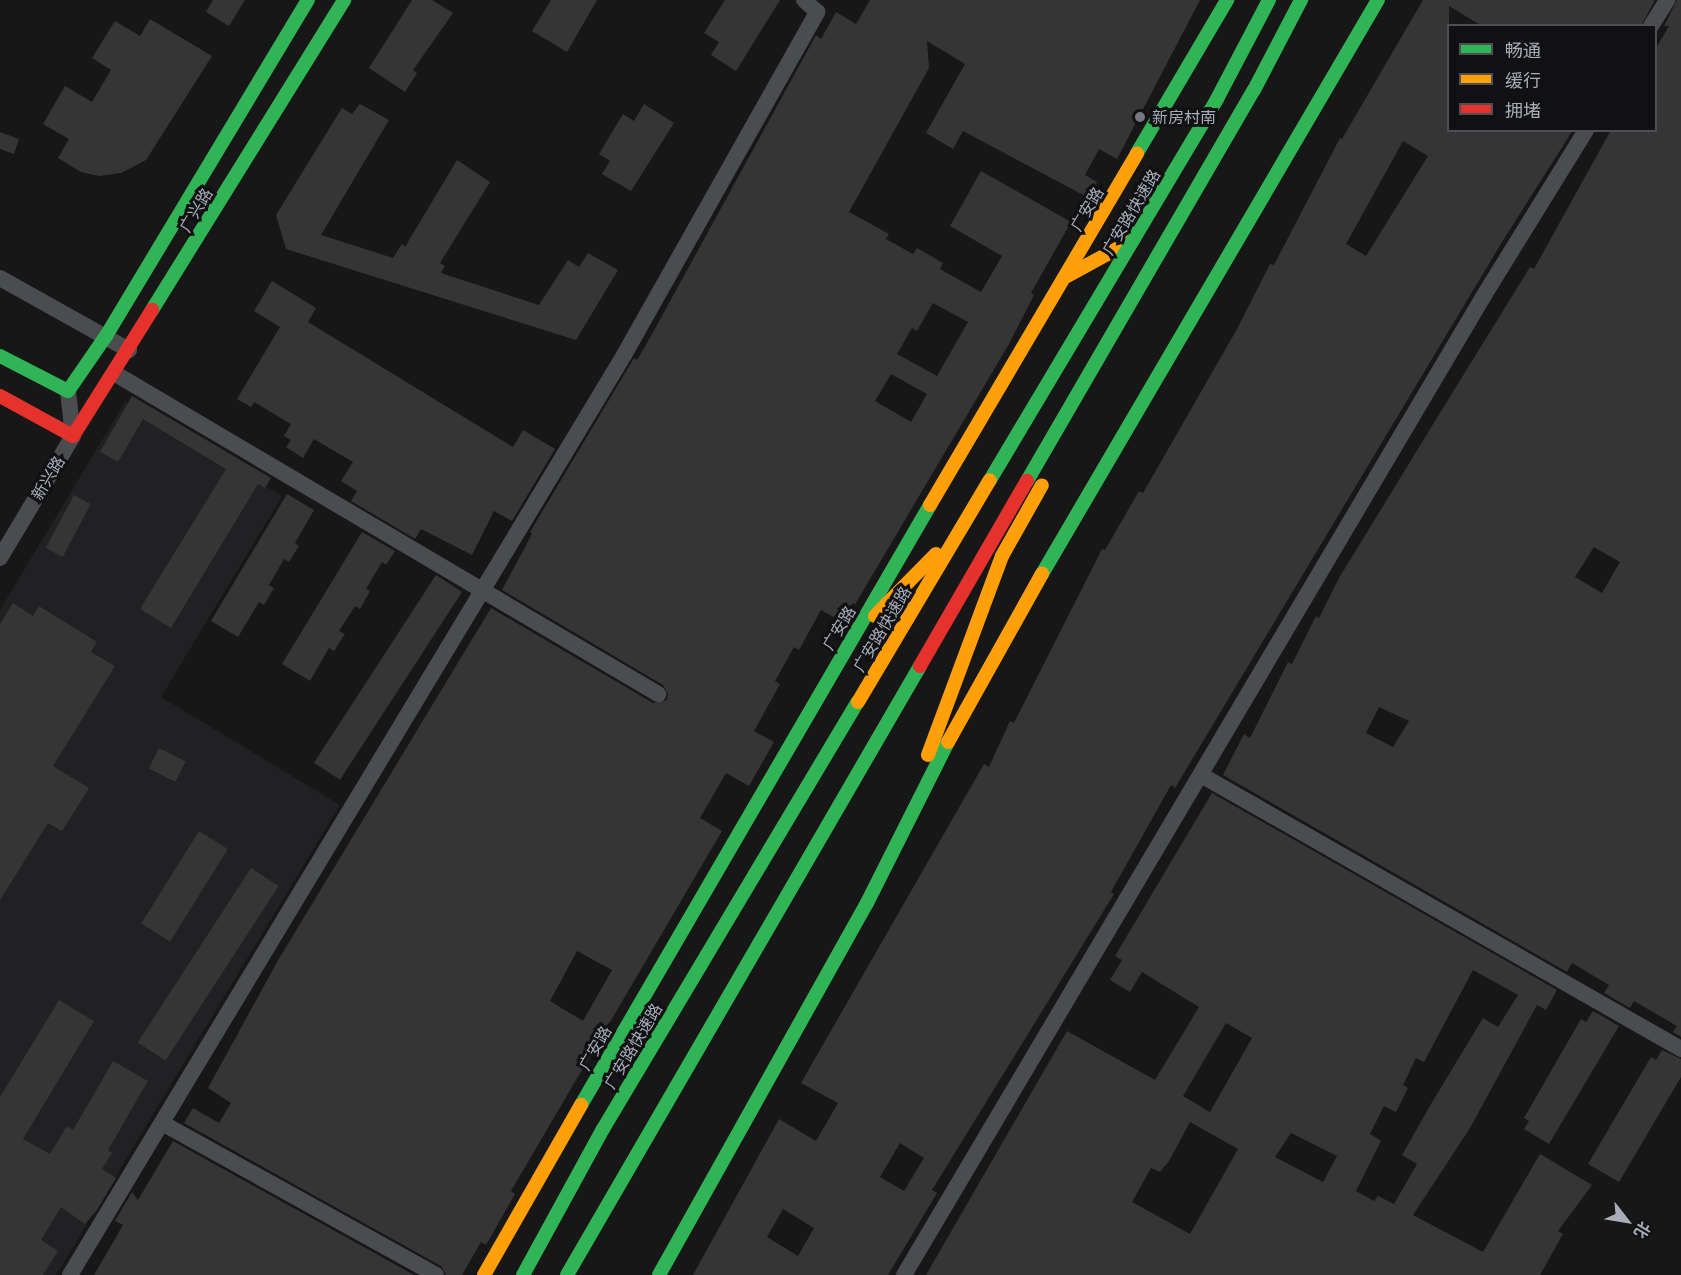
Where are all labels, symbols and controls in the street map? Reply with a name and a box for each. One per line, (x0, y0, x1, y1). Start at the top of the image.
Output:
legend (1447, 24, 1657, 132)
text: 畅通 (1505, 39, 1541, 62)
text: 缓行 (1505, 69, 1541, 92)
text: 拥堵 (1505, 99, 1541, 122)
place label: 新房村南 (1152, 107, 1216, 127)
marker: 新房村南 (1133, 110, 1147, 124)
street label: 广安路快速路 (1098, 166, 1164, 258)
street label: 广安路 (1066, 183, 1108, 235)
street label: 广兴路 (175, 184, 217, 236)
street label: 新兴路 (27, 452, 69, 504)
street label: 广安路快速路 (849, 583, 915, 675)
street label: 广安路 (818, 602, 860, 654)
street label: 广安路快速路 (600, 1000, 666, 1092)
street label: 广安路 (575, 1022, 615, 1074)
north arrow (1597, 1191, 1657, 1251)
text: 北 (1630, 1218, 1655, 1242)

